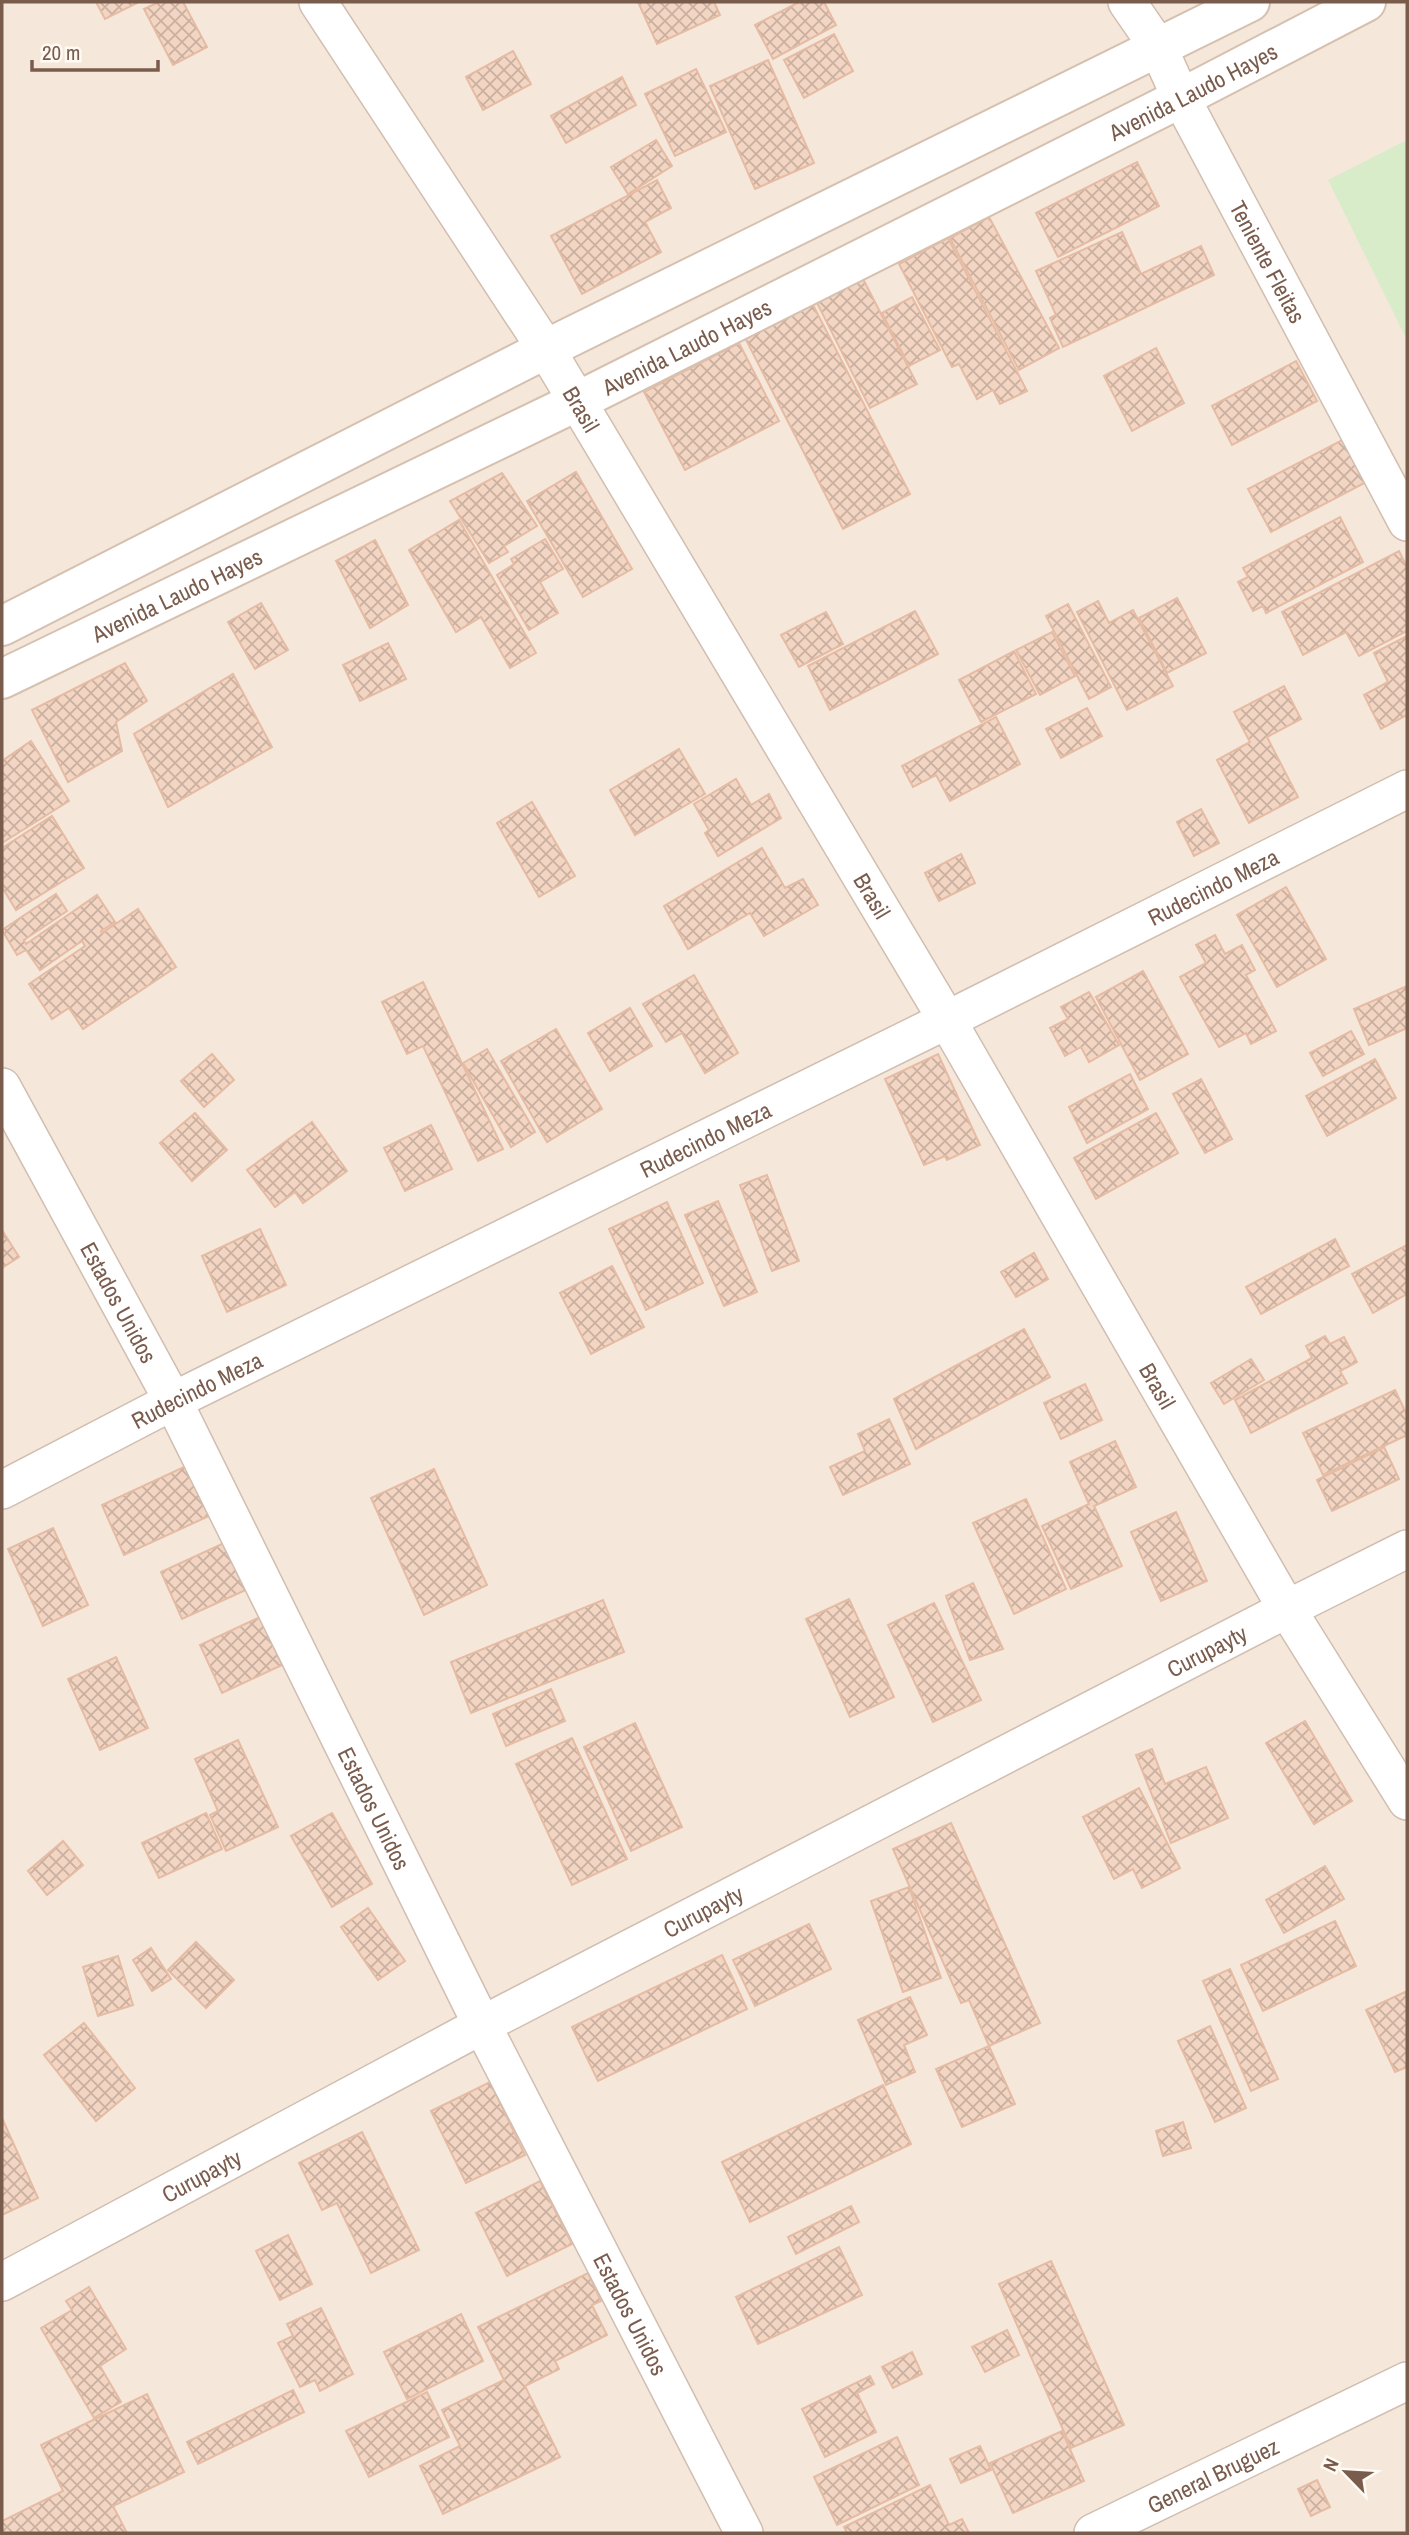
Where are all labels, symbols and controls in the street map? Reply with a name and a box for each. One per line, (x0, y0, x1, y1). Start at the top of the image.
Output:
scale bar (32, 28, 158, 72)
street label: Avenida Laudo Hayes (1102, 35, 1282, 148)
text: 20 m (42, 38, 80, 67)
street label: Teniente Fleitas (1223, 195, 1313, 328)
street label: Avenida Laudo Hayes (596, 291, 776, 402)
street label: Brasil (556, 380, 607, 438)
street label: Avenida Laudo Hayes (86, 540, 267, 649)
street label: Rudecindo Meza (1142, 840, 1284, 932)
street label: Brasil (847, 867, 898, 924)
street label: Rudecindo Meza (634, 1093, 777, 1184)
street label: Estados Unidos (74, 1236, 165, 1368)
street label: Rudecindo Meza (126, 1344, 268, 1436)
street label: Brasil (1133, 1357, 1184, 1414)
street label: Curupayty (1161, 1617, 1252, 1684)
street label: Estados Unidos (331, 1742, 418, 1875)
street label: Curupayty (657, 1877, 749, 1944)
street label: Curupayty (156, 2141, 247, 2209)
street label: Estados Unidos (587, 2248, 675, 2380)
street label: General Bruguez (1142, 2430, 1284, 2520)
north arrow (1311, 2437, 1381, 2507)
text: N (1316, 2454, 1345, 2475)

